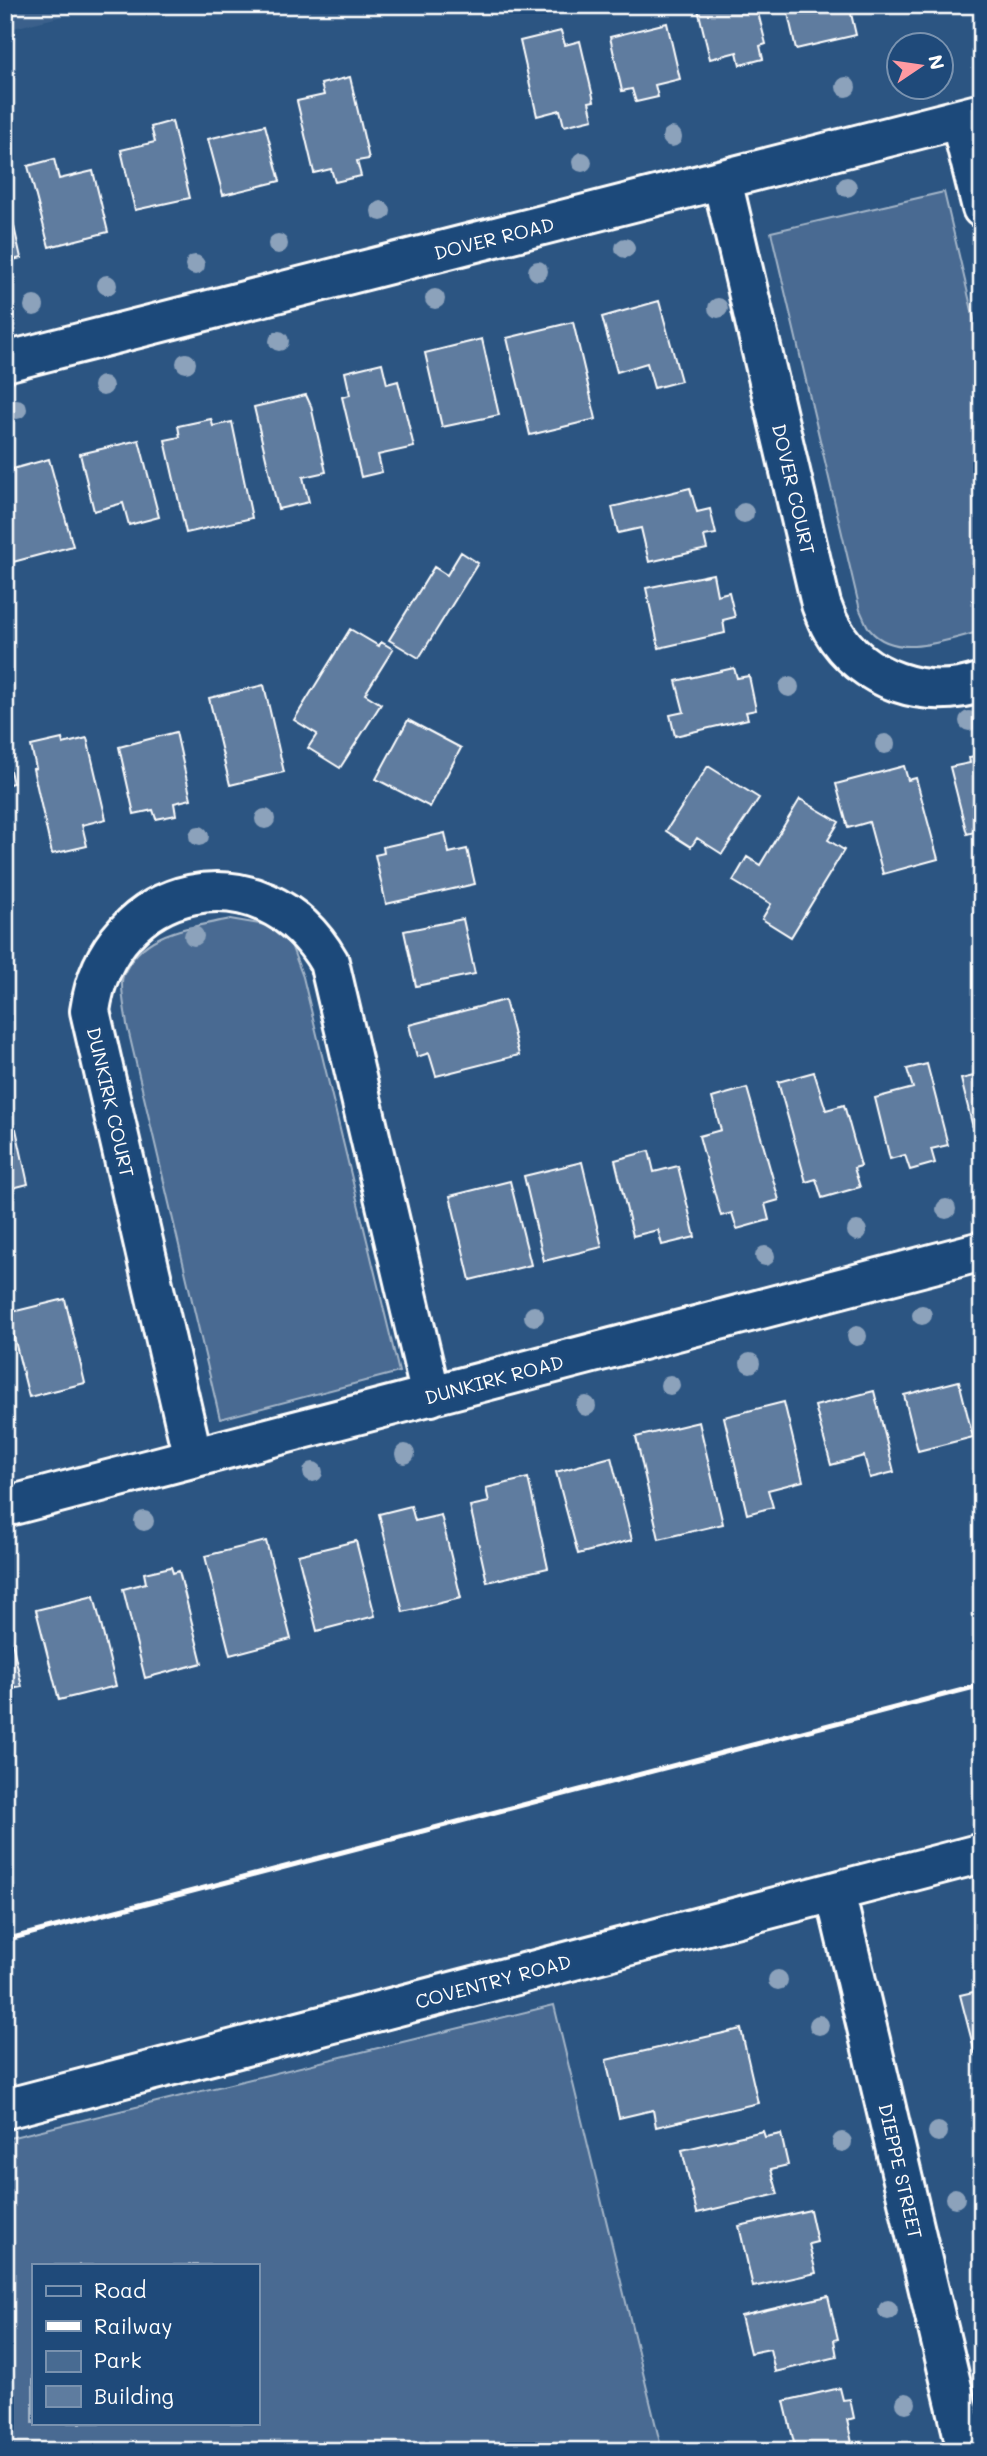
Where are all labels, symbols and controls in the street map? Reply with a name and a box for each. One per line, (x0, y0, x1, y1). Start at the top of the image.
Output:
north arrow (886, 32, 956, 102)
text: N (923, 52, 951, 72)
street label: DOVER ROAD (431, 211, 557, 265)
street label: DOVER COURT (767, 421, 821, 557)
street label: DUNKIRK COURT (82, 1024, 140, 1180)
street label: DUNKIRK ROAD (422, 1348, 566, 1410)
street label: COVENTRY ROAD (412, 1948, 574, 2014)
street label: DIEPPE STREET (873, 2101, 929, 2241)
legend (32, 2264, 259, 2424)
text: Road (94, 2276, 146, 2303)
text: Railway (94, 2312, 173, 2339)
text: Park (94, 2346, 142, 2373)
text: Building (94, 2382, 174, 2409)

